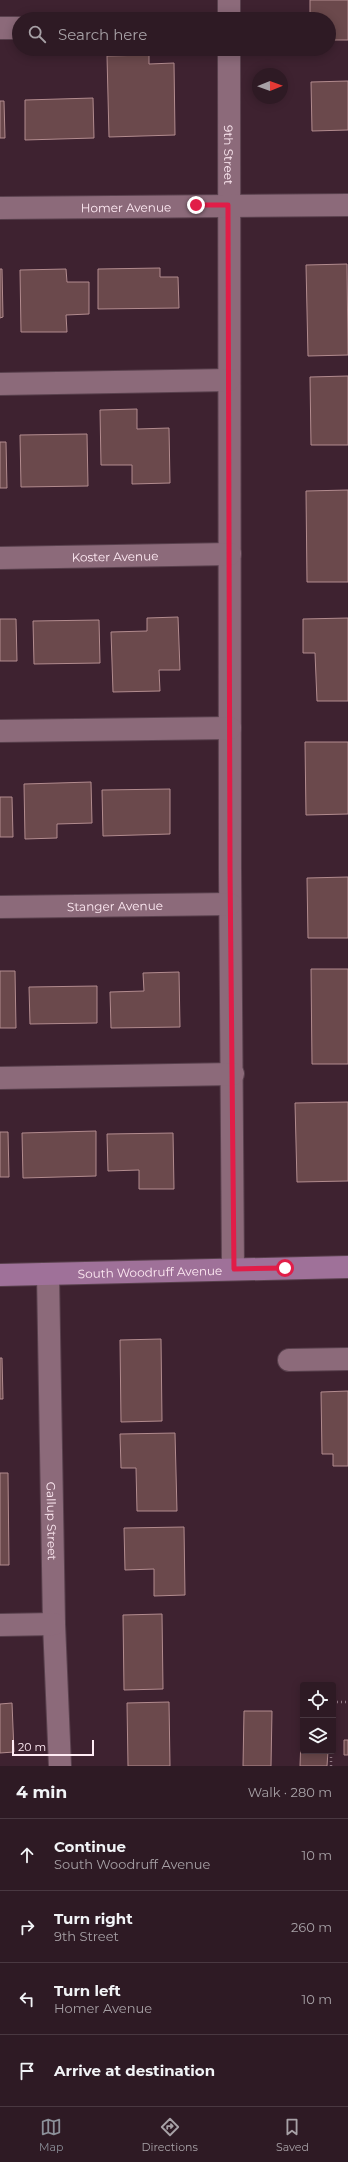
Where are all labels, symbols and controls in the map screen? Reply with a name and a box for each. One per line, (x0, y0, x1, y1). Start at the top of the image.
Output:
search box (12, 12, 336, 56)
icon: search (26, 23, 48, 45)
text: Search here (58, 25, 147, 44)
north arrow (252, 68, 288, 104)
street label: 9th Street (222, 125, 237, 185)
route end (187, 196, 205, 214)
street label: Homer Avenue (81, 199, 171, 215)
street label: Koster Avenue (71, 548, 159, 564)
street label: Stanger Avenue (67, 897, 163, 914)
route start (276, 1259, 294, 1277)
street label: South Woodruff Avenue (78, 1262, 222, 1281)
street label: Gallup Street (44, 1482, 60, 1560)
map controls (300, 1682, 336, 1754)
button: locate (300, 1682, 336, 1718)
button: layers (300, 1718, 336, 1754)
scale bar (12, 1738, 94, 1757)
text: 20 m (18, 1740, 46, 1754)
text: 4 min (16, 1782, 67, 1802)
text: Walk · 280 m (248, 1784, 332, 1800)
text: Continue (54, 1837, 126, 1856)
icon: ahead (16, 1844, 38, 1866)
text: 10 m (302, 1847, 332, 1863)
text: South Woodruff Avenue (54, 1856, 210, 1872)
text: Turn right (54, 1909, 133, 1928)
icon: right (16, 1916, 38, 1938)
text: 260 m (291, 1919, 332, 1935)
text: 9th Street (54, 1928, 119, 1944)
text: Turn left (54, 1981, 121, 2000)
icon: left (16, 1988, 38, 2010)
text: 10 m (302, 1991, 332, 2007)
text: Homer Avenue (54, 2000, 152, 2016)
icon: arrive (16, 2060, 38, 2082)
text: Arrive at destination (54, 2061, 215, 2080)
tab: Map (39, 2116, 63, 2154)
tab: Directions (142, 2116, 198, 2154)
tab: Saved (276, 2116, 309, 2154)

